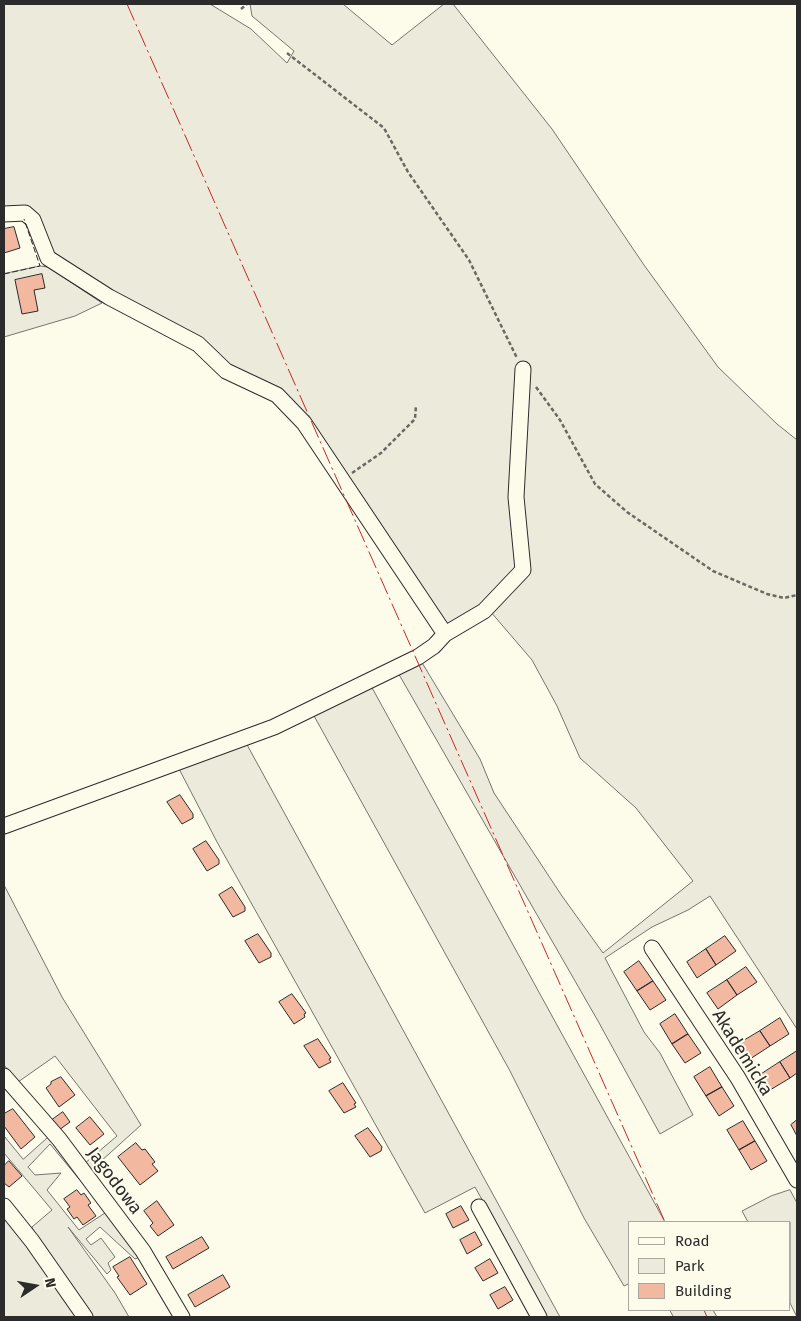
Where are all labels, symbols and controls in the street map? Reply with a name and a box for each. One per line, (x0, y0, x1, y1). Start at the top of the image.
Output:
street label: Akademicka (707, 1006, 777, 1100)
street label: Jagodowa (82, 1143, 146, 1219)
legend (628, 1221, 791, 1311)
text: Road (675, 1232, 710, 1250)
text: Park (675, 1257, 705, 1275)
north arrow (10, 1261, 60, 1311)
text: N (41, 1276, 59, 1289)
text: Building (675, 1282, 731, 1300)

